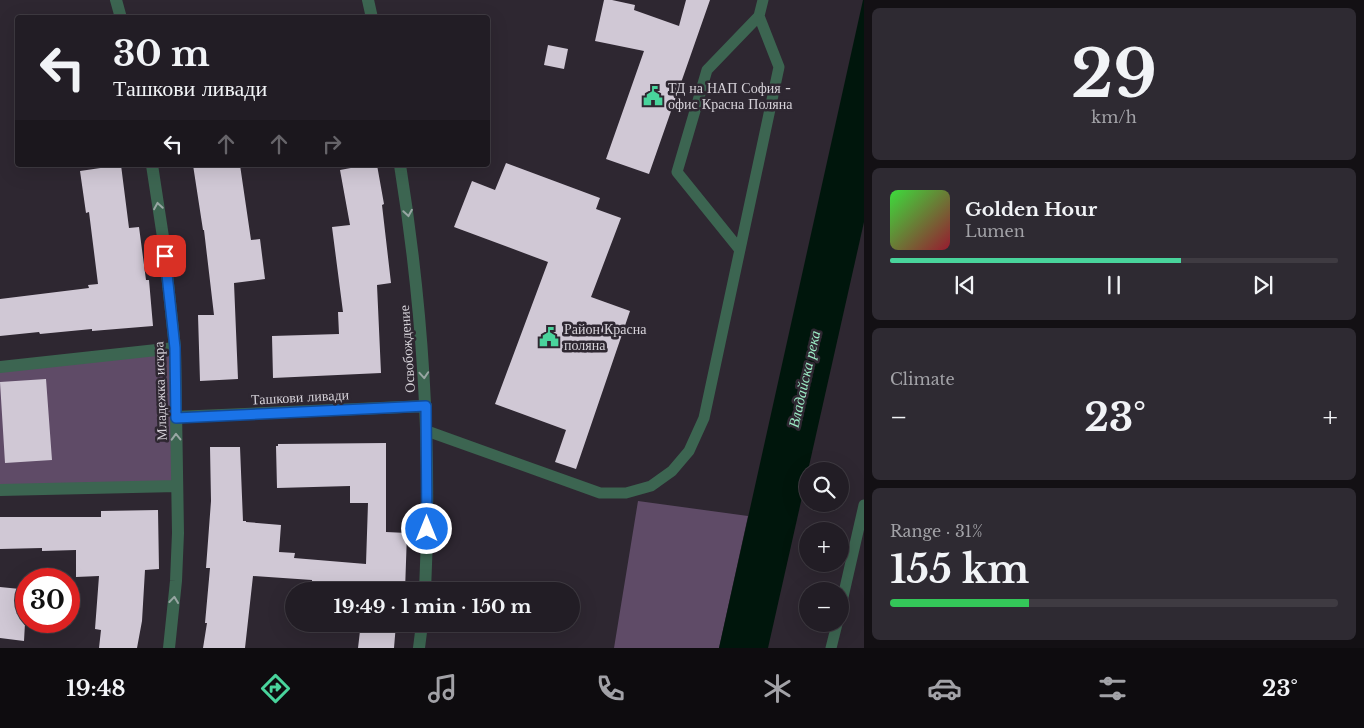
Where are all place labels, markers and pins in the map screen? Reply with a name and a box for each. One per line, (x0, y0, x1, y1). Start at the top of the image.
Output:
place label: ТД на НАП София - офис Красна Поляна (668, 79, 793, 113)
public building icon: ТД на НАП София - офис Красна Поляна (642, 85, 664, 107)
pin (144, 235, 186, 277)
place label: Район Красна поляна (564, 320, 647, 354)
public building icon: Район Красна поляна (538, 326, 560, 348)

